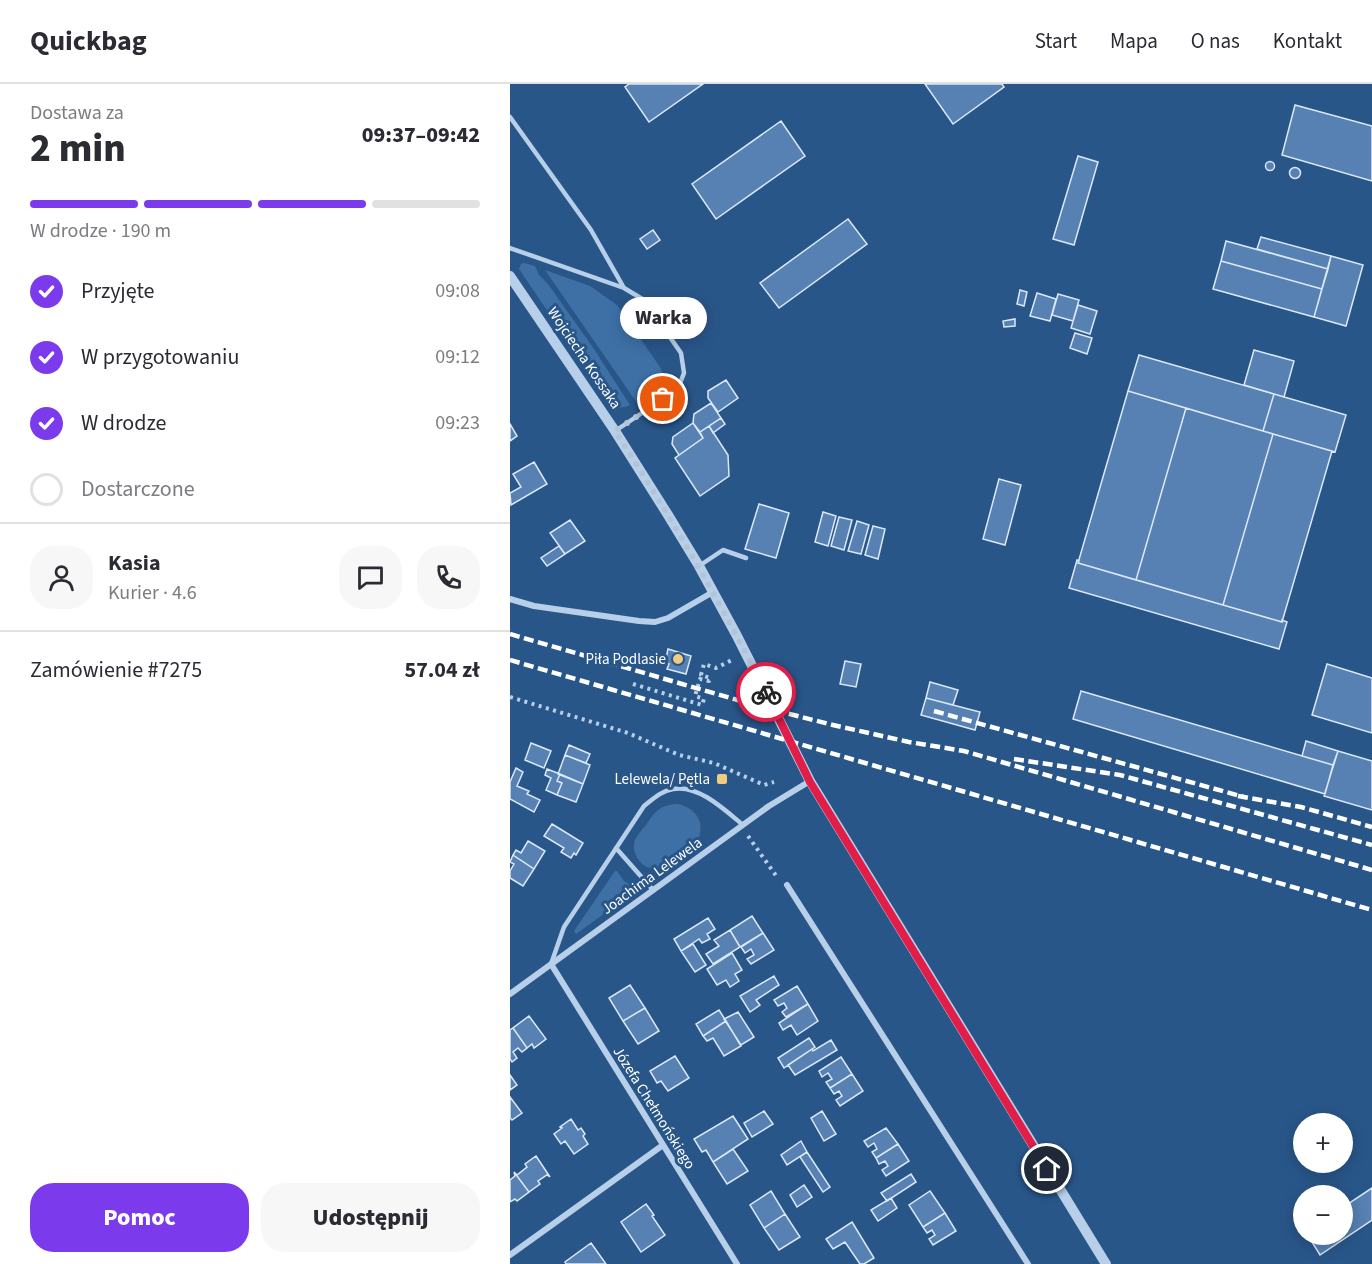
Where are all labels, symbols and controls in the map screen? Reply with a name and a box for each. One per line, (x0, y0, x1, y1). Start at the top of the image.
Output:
text: Quickbag (30, 21, 147, 61)
text: Start (1035, 26, 1077, 56)
text: Mapa (1110, 26, 1158, 56)
text: O nas (1191, 26, 1240, 56)
text: Kontakt (1273, 26, 1342, 56)
text: Dostawa za (30, 99, 124, 127)
text: 09:37–09:42 (362, 119, 480, 151)
text: 2 min (30, 121, 126, 177)
text: W drodze · 190 m (30, 217, 171, 245)
icon: check (30, 275, 63, 308)
text: Przyjęte (81, 275, 155, 307)
text: 09:08 (435, 277, 480, 305)
callout: Warka (620, 297, 706, 339)
street label: Wojciecha Kossaka (542, 303, 626, 413)
text: Warka (635, 304, 692, 332)
icon: check (30, 341, 63, 374)
text: W przygotowaniu (81, 341, 239, 373)
text: 09:12 (435, 343, 480, 371)
pin (637, 373, 688, 424)
icon: bag (646, 382, 679, 415)
icon: check (30, 407, 63, 440)
text: W drodze (81, 407, 167, 439)
text: 09:23 (435, 409, 480, 437)
text: Dostarczone (81, 473, 195, 505)
button: person (30, 546, 93, 609)
button: chat (339, 546, 402, 609)
button: phone (417, 546, 480, 609)
text: Kasia (108, 547, 161, 579)
text: Kurier · 4.6 (108, 579, 197, 607)
place label: Piła Podlasie (585, 649, 666, 670)
marker: Piła Podlasie (671, 652, 685, 666)
text: Zamówienie #7275 (30, 654, 202, 686)
text: 57.04 zł (405, 654, 480, 686)
courier (736, 662, 796, 722)
icon: bike (750, 676, 783, 709)
place label: Lelewela/ Pętla (614, 769, 710, 790)
marker: Lelewela/ Pętla (715, 772, 729, 786)
street label: Joachima Lelewela (597, 832, 707, 920)
street label: Józefa Chełmońskiego (608, 1043, 700, 1173)
map controls (1293, 1113, 1353, 1245)
button: + (1293, 1113, 1353, 1173)
pin (1021, 1143, 1072, 1194)
icon: home (1030, 1152, 1063, 1185)
button: Pomoc (30, 1183, 249, 1252)
button: Udostępnij (261, 1183, 480, 1252)
button: − (1293, 1185, 1353, 1245)

